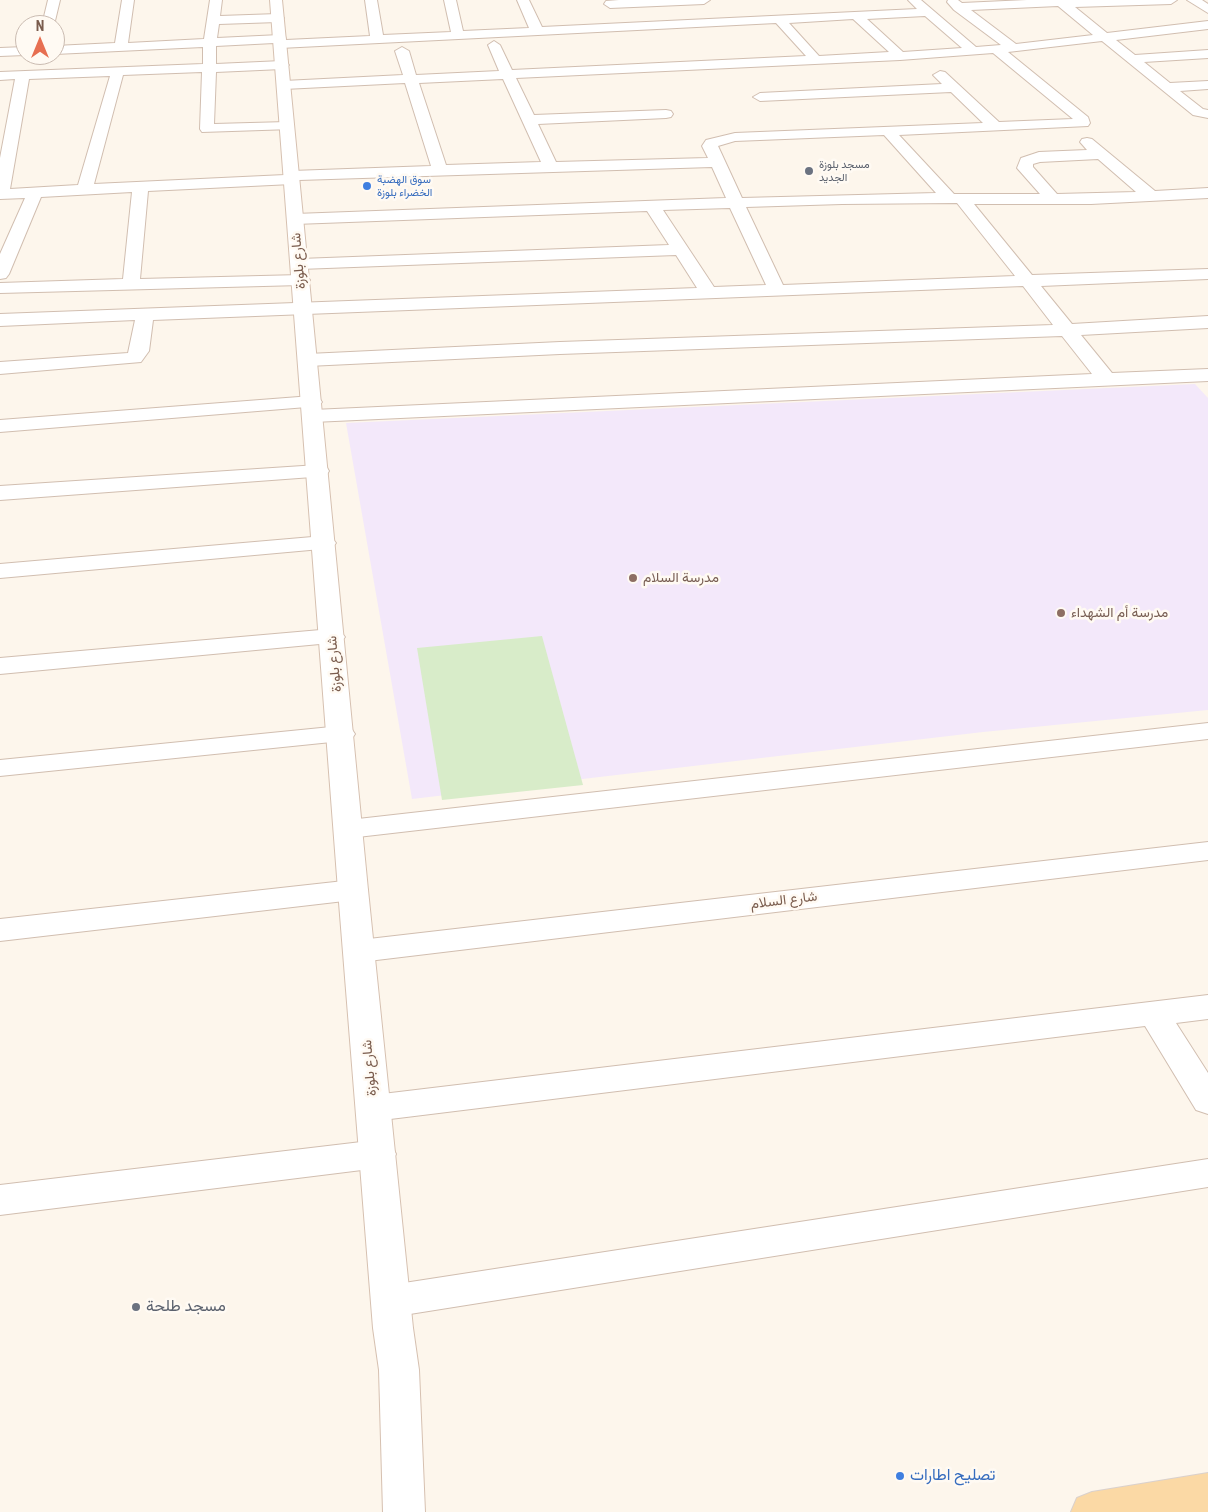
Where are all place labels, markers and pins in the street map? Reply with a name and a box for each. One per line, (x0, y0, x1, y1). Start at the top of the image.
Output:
place label: مسجد بلوزة الجديد (819, 158, 870, 184)
marker: مسجد بلوزة الجديد (803, 165, 815, 177)
place label: سوق الهضبة الخضراء بلوزة (377, 173, 432, 199)
marker: سوق الهضبة الخضراء بلوزة (361, 180, 373, 192)
place label: مدرسة السلام (643, 570, 719, 586)
marker: مدرسة السلام (627, 572, 639, 584)
place label: مدرسة أم الشهداء (1071, 605, 1168, 621)
marker: مدرسة أم الشهداء (1055, 607, 1067, 619)
place label: مسجد طلحة (146, 1297, 226, 1317)
marker: مسجد طلحة (130, 1301, 142, 1313)
place label: تصليح اطارات (910, 1466, 996, 1486)
marker: تصليح اطارات (894, 1470, 906, 1482)

